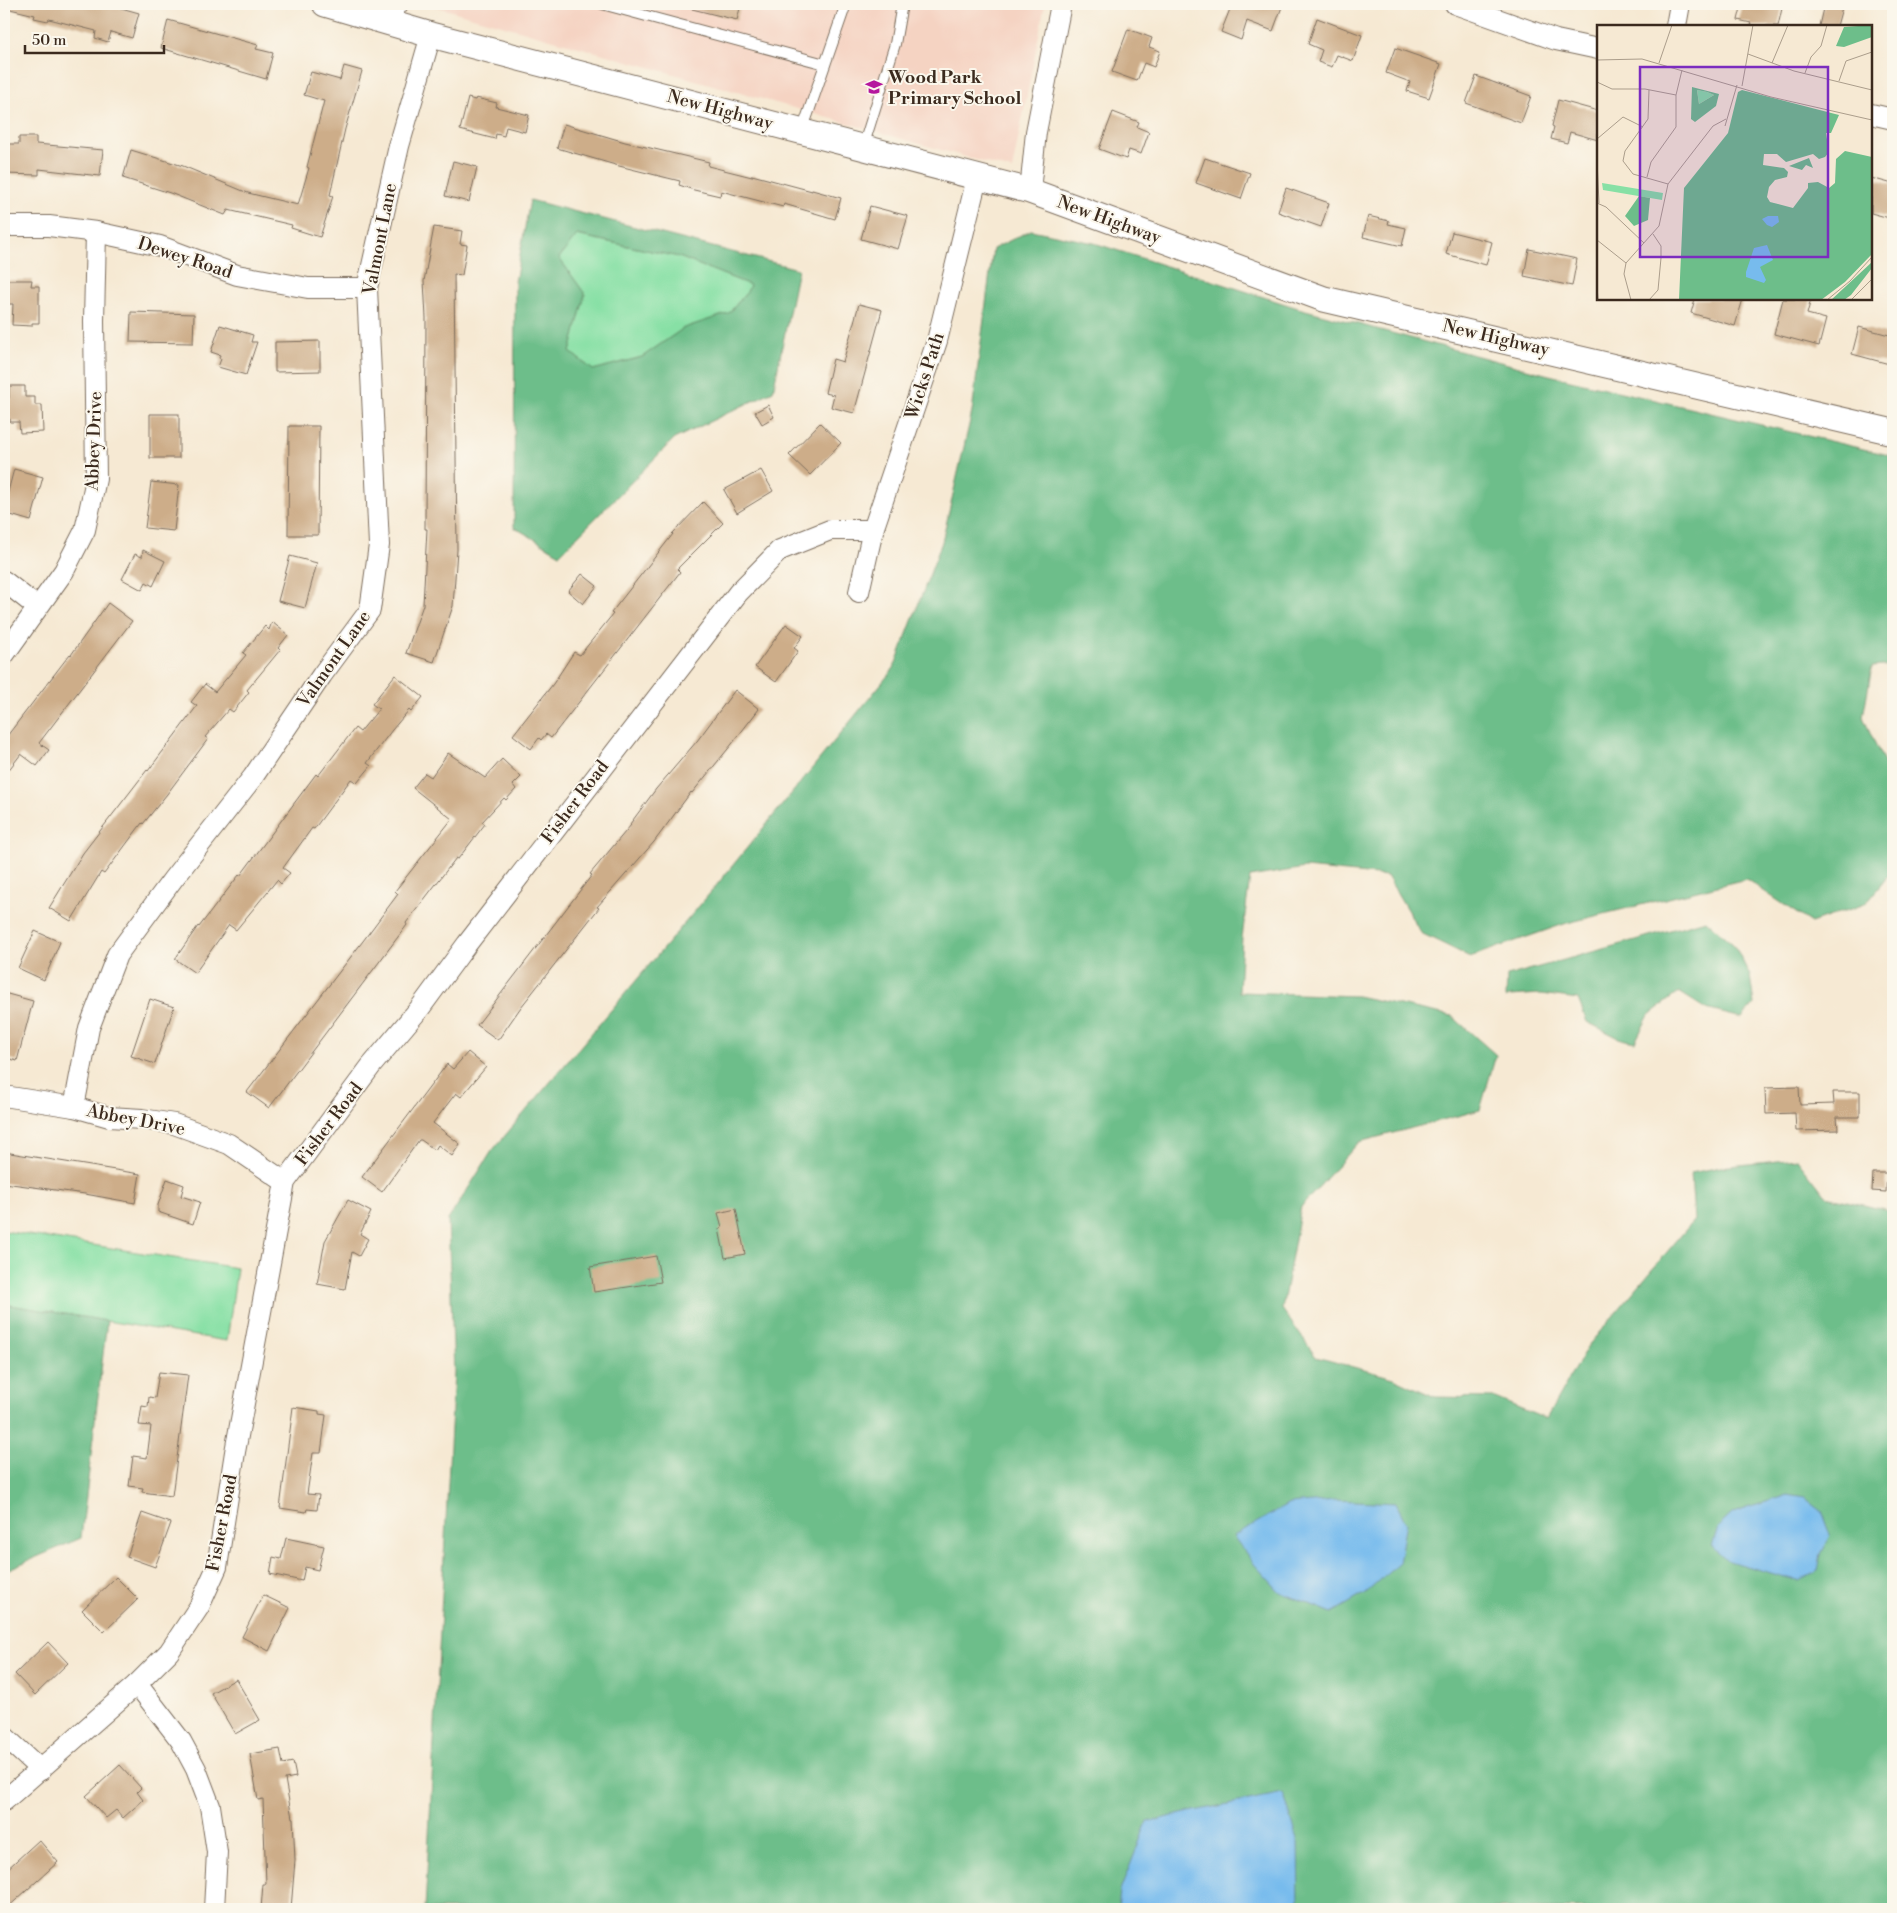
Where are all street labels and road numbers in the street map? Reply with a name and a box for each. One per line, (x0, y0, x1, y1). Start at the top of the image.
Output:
street label: New Highway (664, 85, 776, 135)
street label: Valmont Lane (358, 181, 402, 298)
street label: New Highway (1054, 191, 1164, 250)
street label: Dewey Road (135, 232, 236, 284)
street label: New Highway (1440, 315, 1552, 362)
street label: Wicks Path (900, 329, 950, 423)
street label: Abbey Drive (81, 391, 107, 492)
street label: Valmont Lane (292, 606, 376, 713)
street label: Fisher Road (536, 755, 614, 848)
street label: Fisher Road (290, 1077, 368, 1170)
street label: Abbey Drive (84, 1099, 187, 1141)
street label: Fisher Road (201, 1472, 243, 1574)

